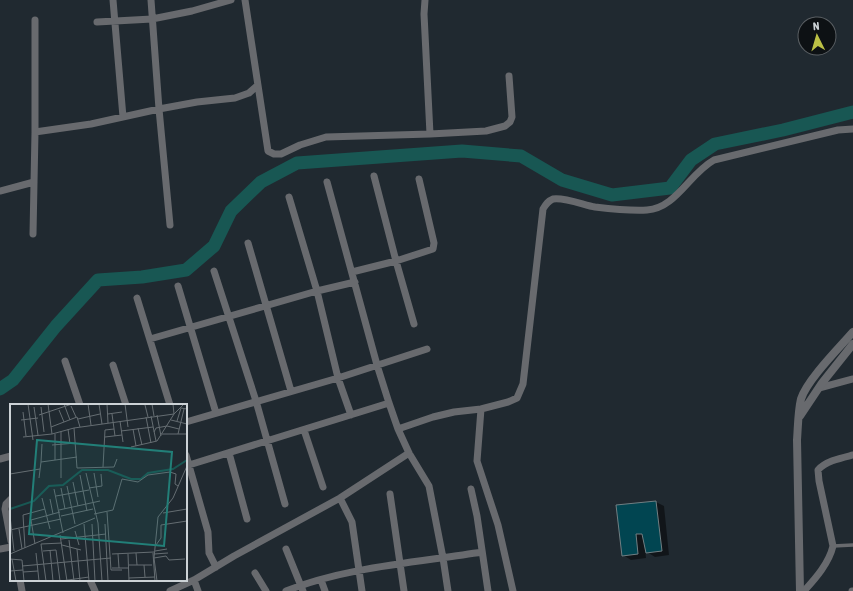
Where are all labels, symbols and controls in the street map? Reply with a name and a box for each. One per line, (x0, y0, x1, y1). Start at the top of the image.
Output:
north arrow (797, 16, 837, 56)
text: N (812, 20, 820, 32)
inset map (10, 404, 187, 581)

